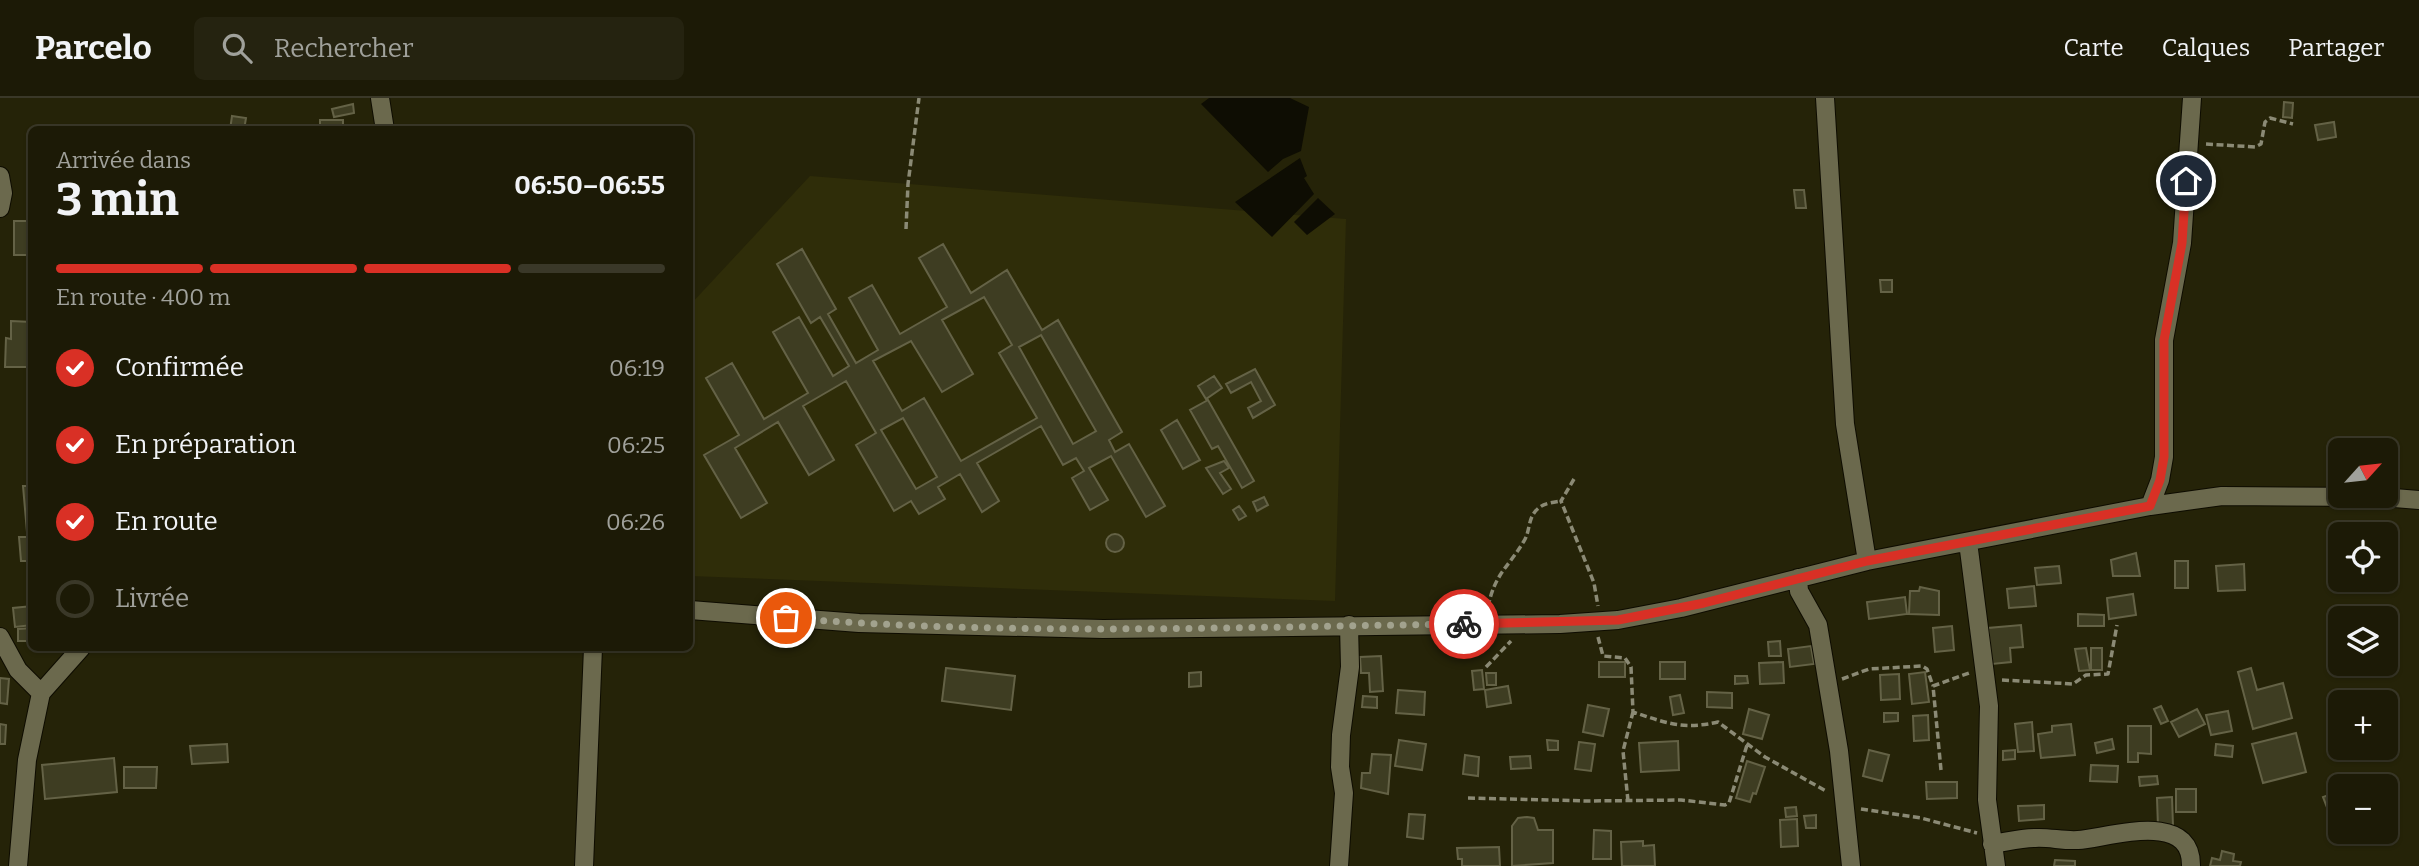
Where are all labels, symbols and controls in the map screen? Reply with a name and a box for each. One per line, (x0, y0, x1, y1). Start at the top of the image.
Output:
search box (194, 17, 684, 80)
text: Parcelo (35, 28, 152, 68)
icon: search (218, 29, 256, 67)
text: Rechercher (274, 33, 413, 64)
text: Carte (2064, 34, 2124, 62)
text: Calques (2162, 34, 2250, 62)
text: Partager (2288, 34, 2384, 62)
text: Arrivée dans (56, 146, 191, 174)
pin (2156, 151, 2216, 211)
icon: home (2167, 162, 2205, 200)
text: 06:50–06:55 (514, 170, 665, 201)
text: 3 min (56, 172, 179, 227)
text: En route · 400 m (56, 283, 230, 311)
icon: check (56, 349, 94, 387)
text: Confirmée (115, 352, 244, 383)
text: 06:19 (609, 354, 665, 382)
icon: check (56, 426, 94, 464)
text: En préparation (115, 429, 296, 460)
text: 06:25 (607, 431, 665, 459)
north arrow (2328, 438, 2398, 508)
map controls (2328, 438, 2398, 844)
icon: check (56, 503, 94, 541)
text: En route (115, 506, 218, 537)
text: 06:26 (606, 508, 665, 536)
button: locate (2328, 522, 2398, 592)
text: Livrée (115, 583, 189, 614)
pin (756, 588, 816, 648)
courier (1429, 589, 1499, 659)
icon: bag (767, 599, 805, 637)
icon: bike (1445, 605, 1483, 643)
button: layers (2328, 606, 2398, 676)
button: + (2328, 690, 2398, 760)
button: − (2328, 774, 2398, 844)

